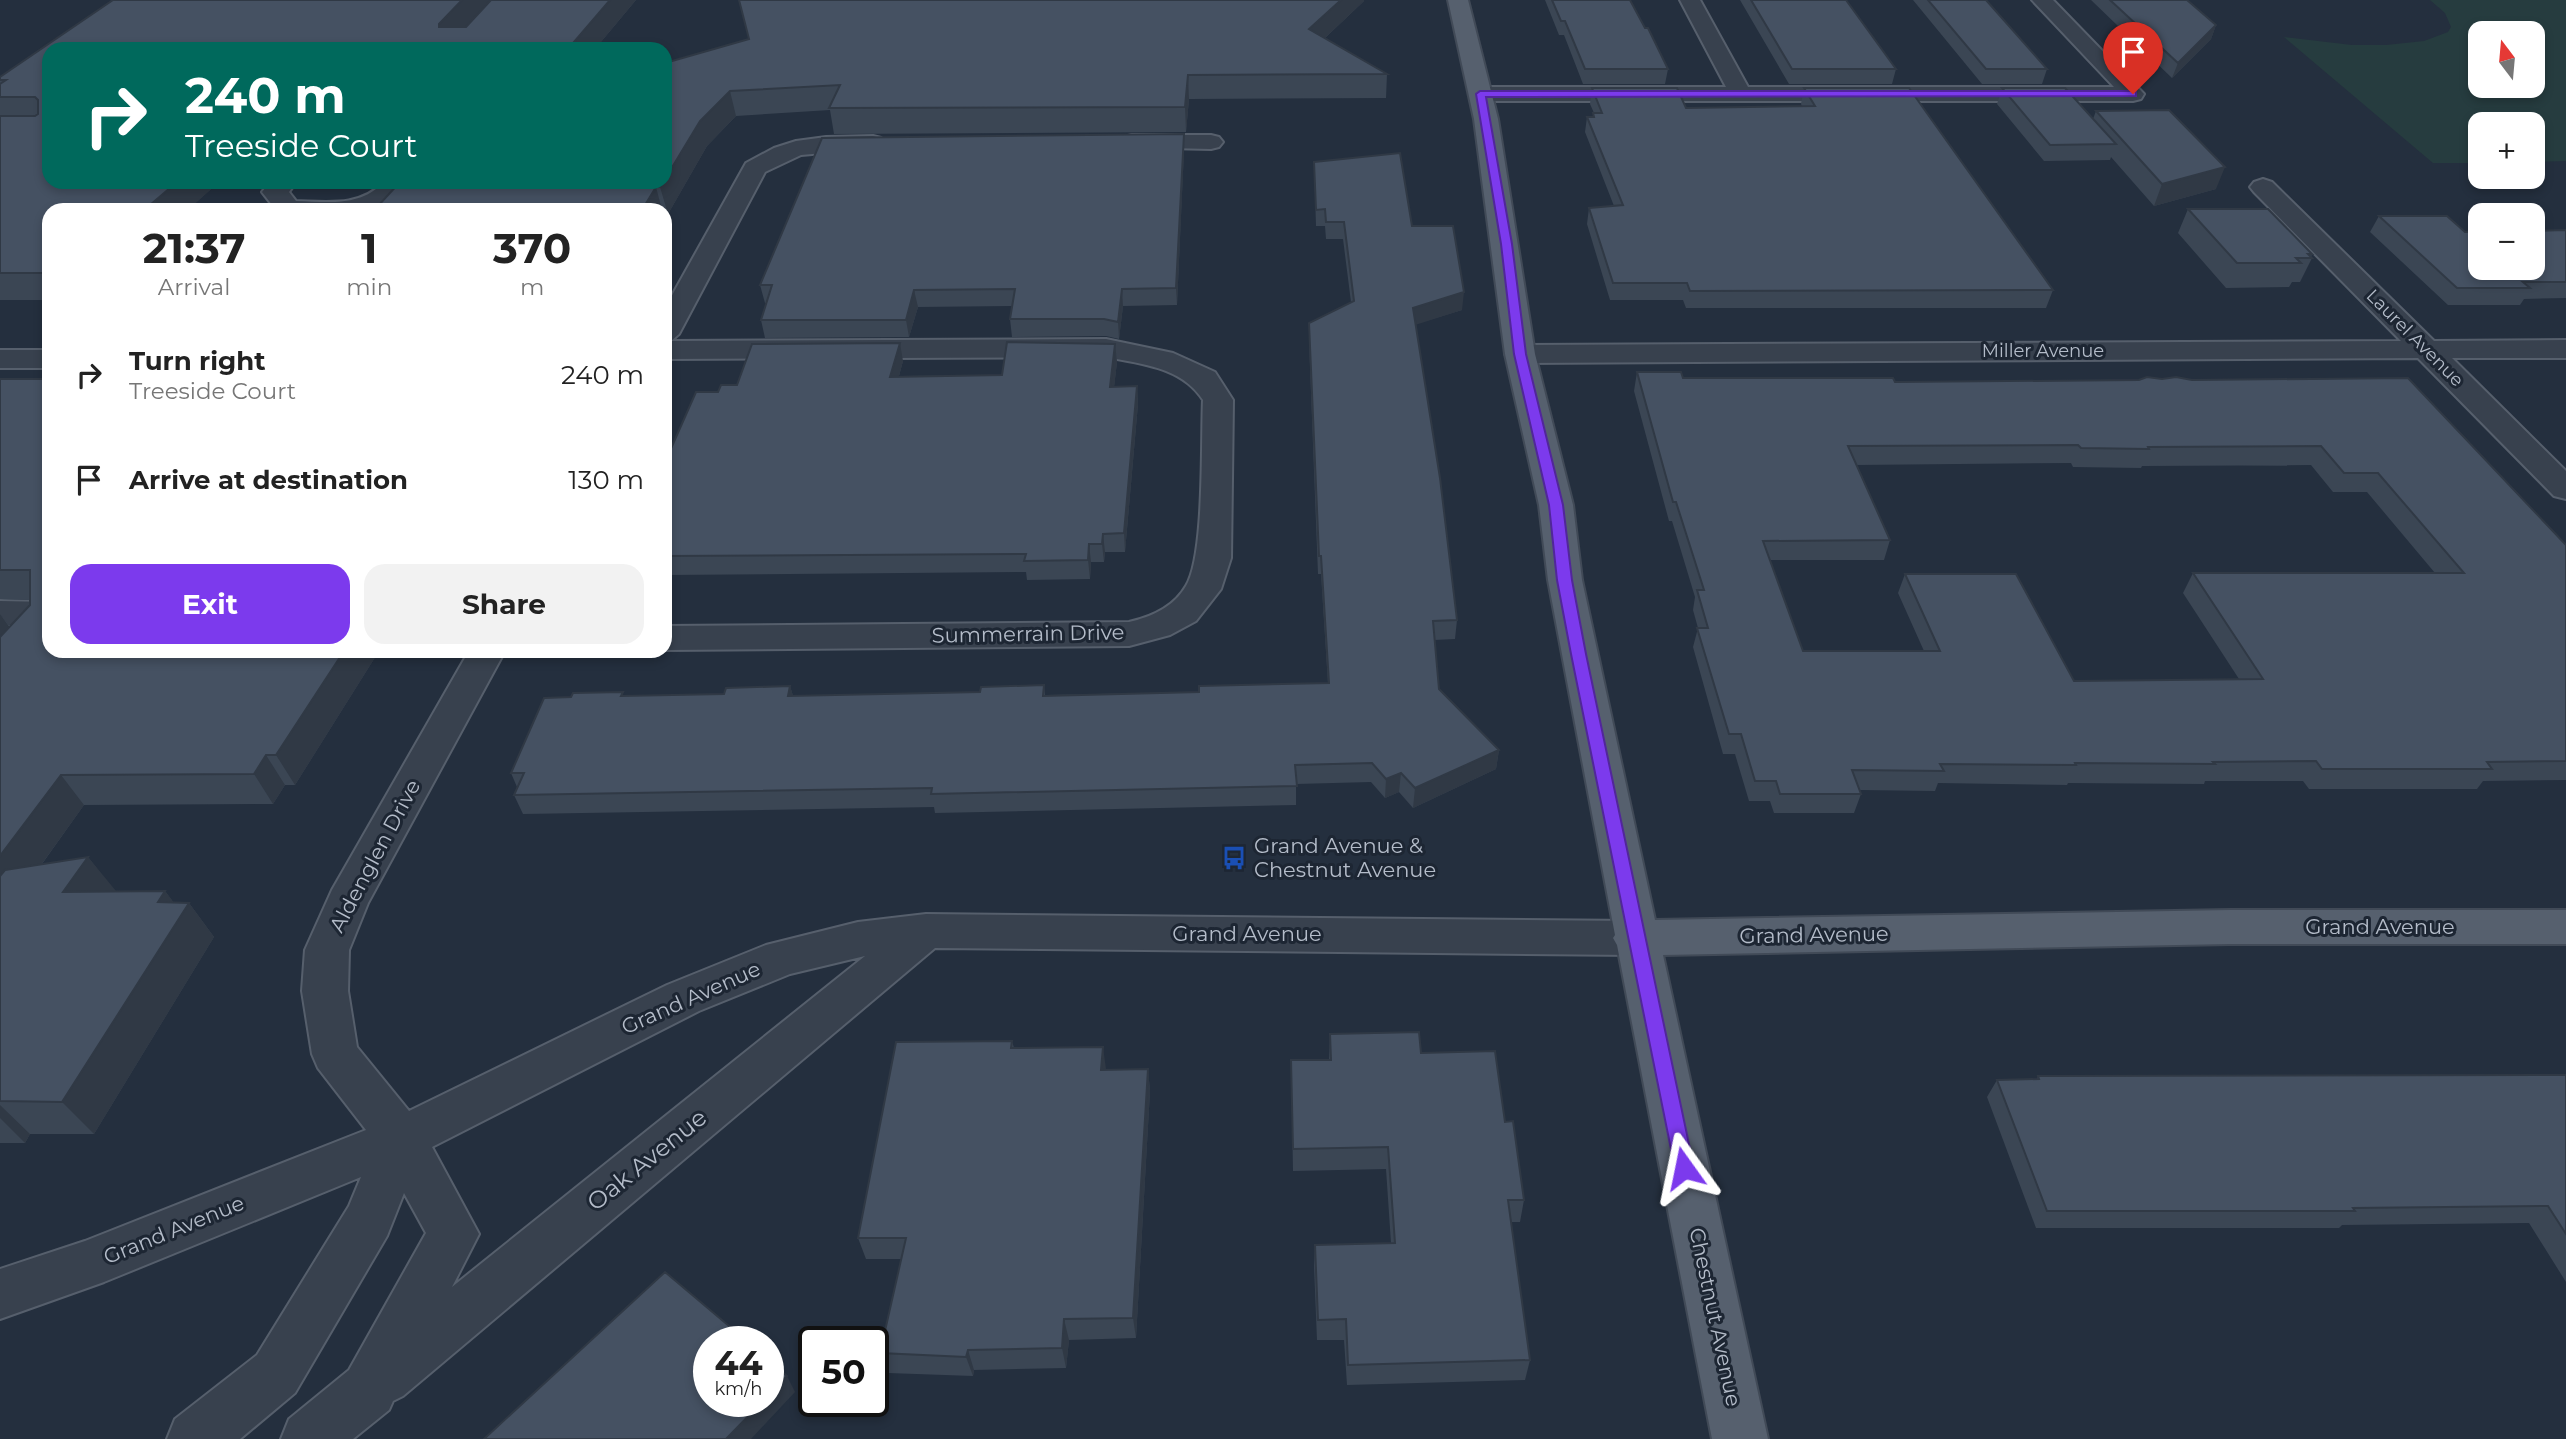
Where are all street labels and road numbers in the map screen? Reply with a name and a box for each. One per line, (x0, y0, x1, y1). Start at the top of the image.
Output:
street label: Laurel Avenue (2362, 285, 2468, 391)
street label: Miller Avenue (1982, 340, 2104, 362)
street label: Summerrain Drive (931, 619, 1125, 648)
street label: Aldenglen Drive (324, 775, 425, 936)
street label: Grand Avenue (2305, 914, 2455, 939)
street label: Grand Avenue (1172, 921, 1322, 946)
street label: Grand Avenue (1739, 921, 1889, 948)
street label: Grand Avenue (617, 956, 764, 1039)
street label: Oak Avenue (581, 1103, 712, 1217)
street label: Grand Avenue (100, 1190, 248, 1269)
street label: Chestnut Avenue (1684, 1225, 1747, 1409)

